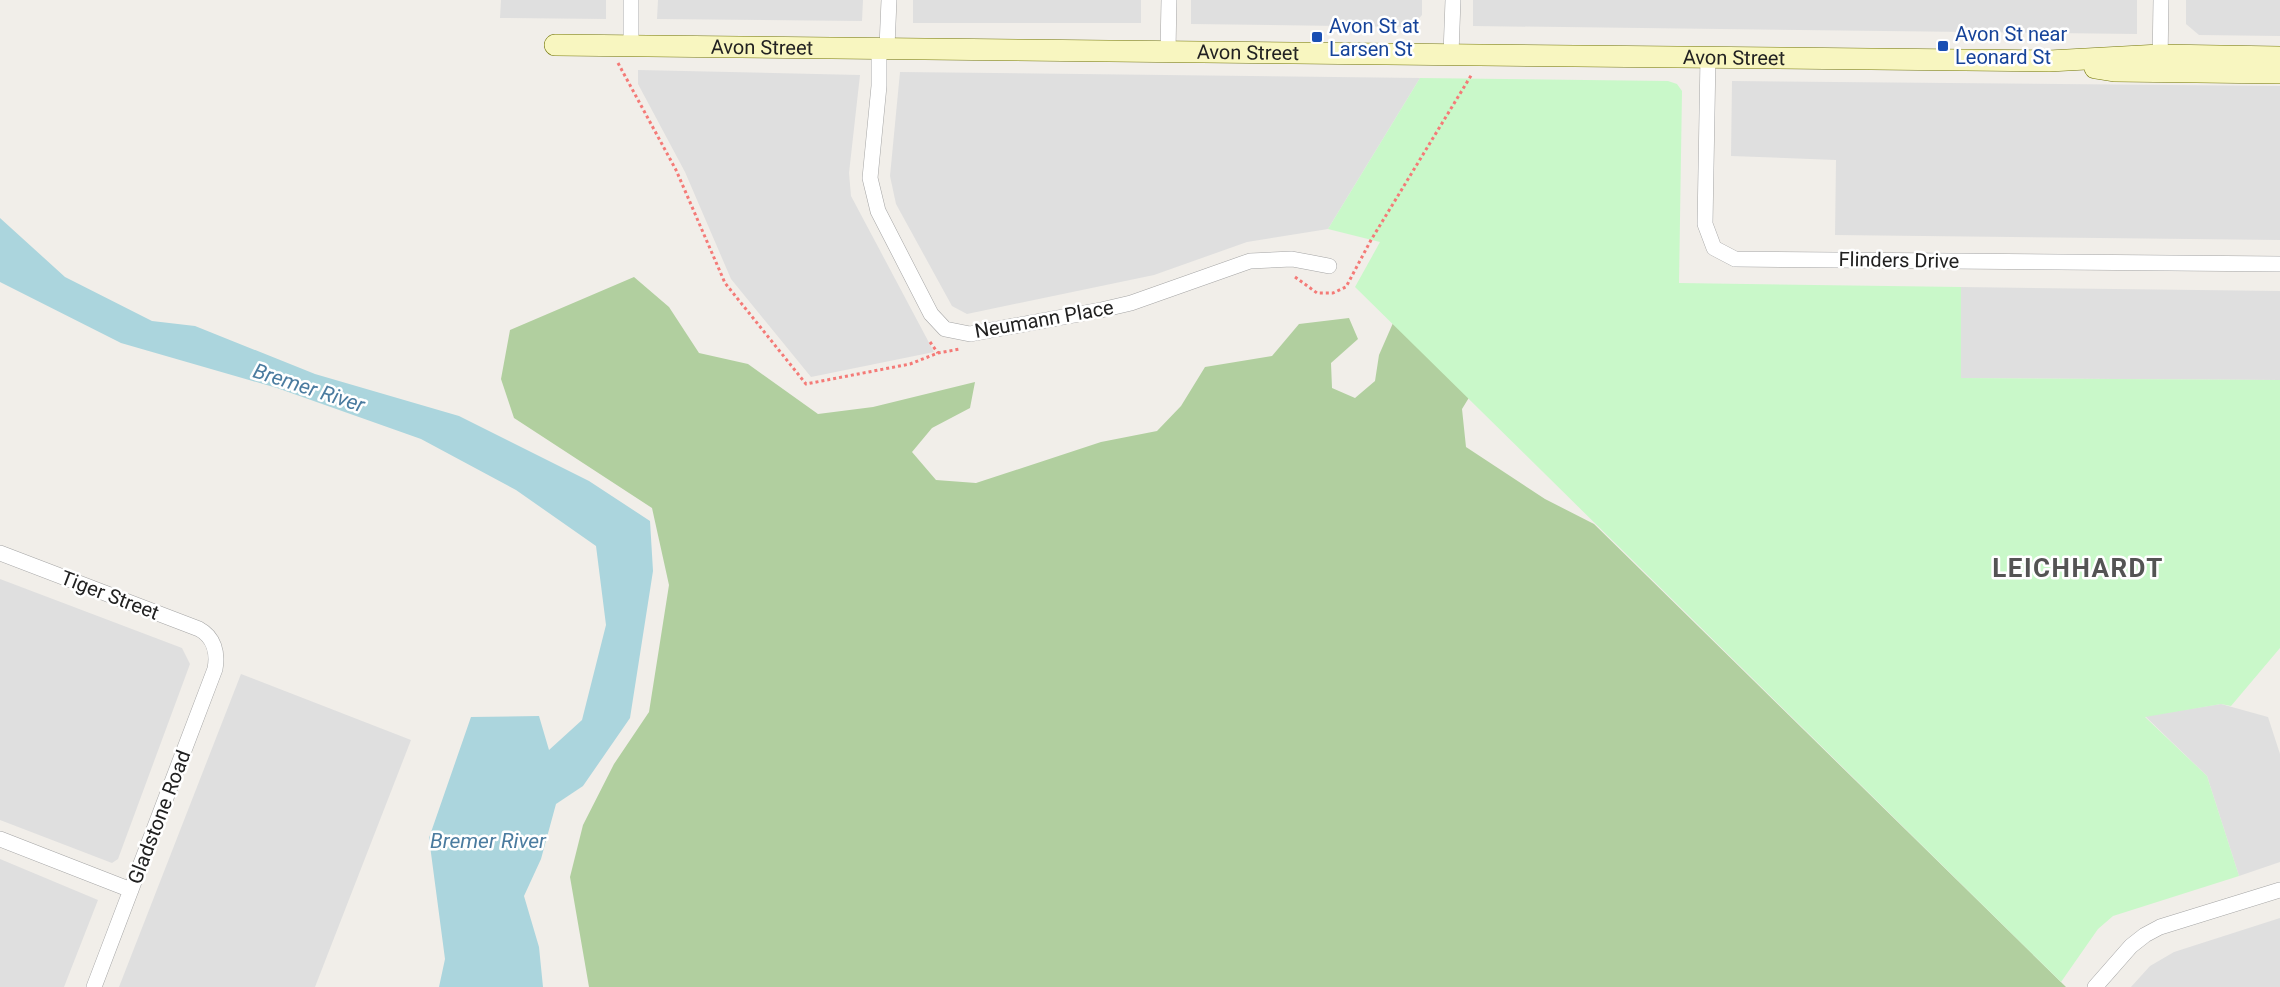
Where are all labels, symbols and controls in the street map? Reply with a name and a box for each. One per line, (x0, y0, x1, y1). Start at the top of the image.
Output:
place label: Avon St at Larsen St (1329, 14, 1419, 61)
place label: Avon St near Leonard St (1955, 22, 2067, 69)
marker: Avon St at Larsen St (1310, 30, 1324, 44)
street label: Avon Street (711, 35, 813, 60)
marker: Avon St near Leonard St (1936, 39, 1950, 53)
street label: Avon Street (1197, 40, 1299, 65)
street label: Avon Street (1683, 45, 1785, 70)
street label: Flinders Drive (1838, 247, 1960, 273)
street label: Neumann Place (973, 295, 1115, 343)
water label: Bremer River (250, 359, 369, 418)
district label: LEICHHARDT (1992, 553, 2164, 583)
street label: Tiger Street (58, 565, 162, 625)
street label: Gladstone Road (122, 747, 196, 887)
water label: Bremer River (430, 829, 547, 853)

